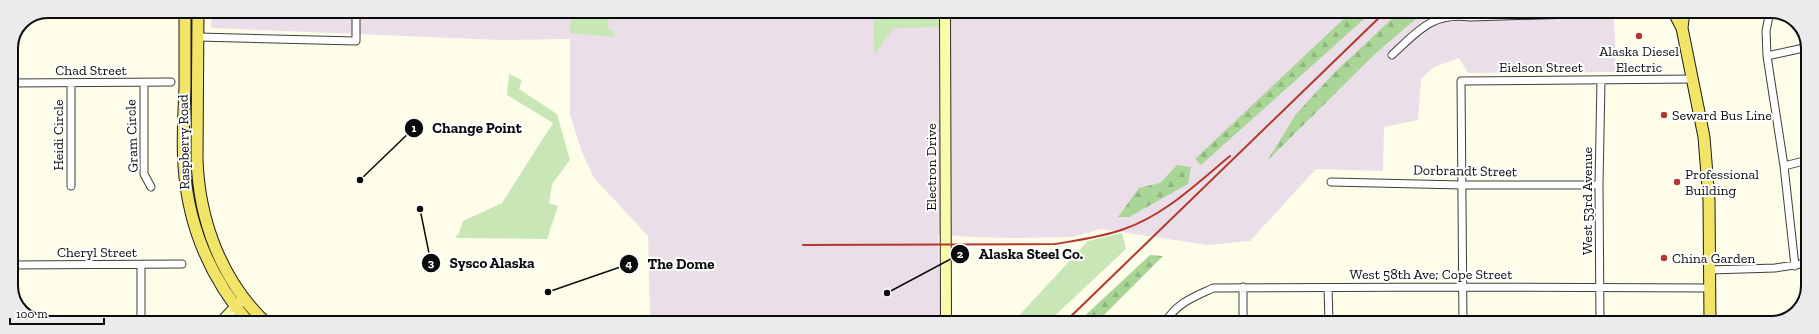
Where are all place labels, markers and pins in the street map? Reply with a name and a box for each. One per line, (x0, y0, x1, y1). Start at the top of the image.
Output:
marker: Alaska Diesel Electric (1634, 31, 1644, 41)
place label: Alaska Diesel Electric (1599, 43, 1679, 76)
place label: Seward Bus Line (1672, 107, 1772, 124)
marker: Seward Bus Line (1659, 110, 1669, 120)
callout: Change Point (404, 115, 530, 142)
place label: Professional Building (1685, 166, 1759, 199)
marker: Professional Building (1672, 177, 1682, 187)
callout: Alaska Steel Co. (950, 240, 1091, 267)
callout: Sysco Alaska (421, 249, 542, 276)
callout: The Dome (619, 250, 723, 277)
place label: China Garden (1672, 250, 1755, 267)
marker: China Garden (1659, 253, 1669, 263)

